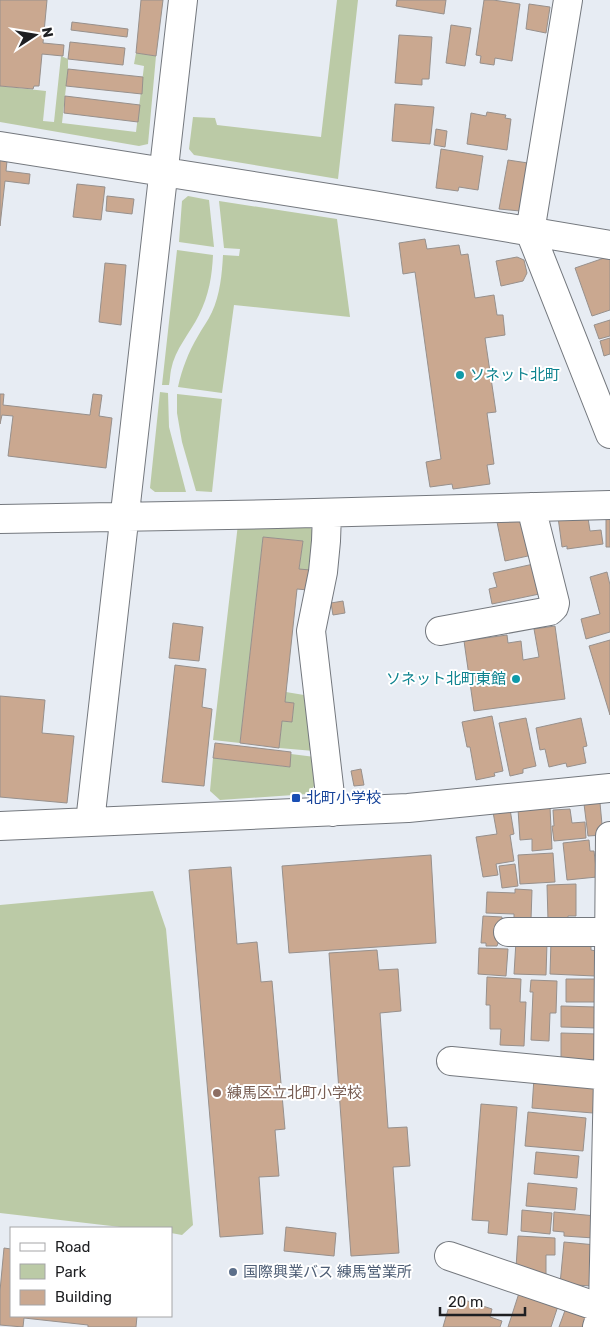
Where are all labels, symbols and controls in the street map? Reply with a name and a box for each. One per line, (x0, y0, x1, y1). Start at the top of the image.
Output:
north arrow (10, 10, 60, 60)
text: N (38, 26, 57, 39)
place label: ソネット北町 (470, 366, 560, 384)
marker: ソネット北町 (454, 369, 466, 381)
place label: ソネット北町東館 (386, 670, 506, 688)
marker: ソネット北町東館 (510, 673, 522, 685)
place label: 北町小学校 (306, 789, 381, 807)
marker: 北町小学校 (290, 792, 302, 804)
place label: 練馬区立北町小学校 (227, 1084, 362, 1102)
marker: 練馬区立北町小学校 (211, 1087, 223, 1099)
legend (10, 1227, 172, 1317)
text: Road (55, 1238, 91, 1256)
text: Park (55, 1263, 86, 1281)
place label: 国際興業バス 練馬営業所 (243, 1263, 412, 1281)
marker: 国際興業バス 練馬営業所 (227, 1266, 239, 1278)
scale bar (440, 1284, 525, 1316)
text: Building (55, 1288, 112, 1306)
text: 20 m (448, 1293, 483, 1311)

